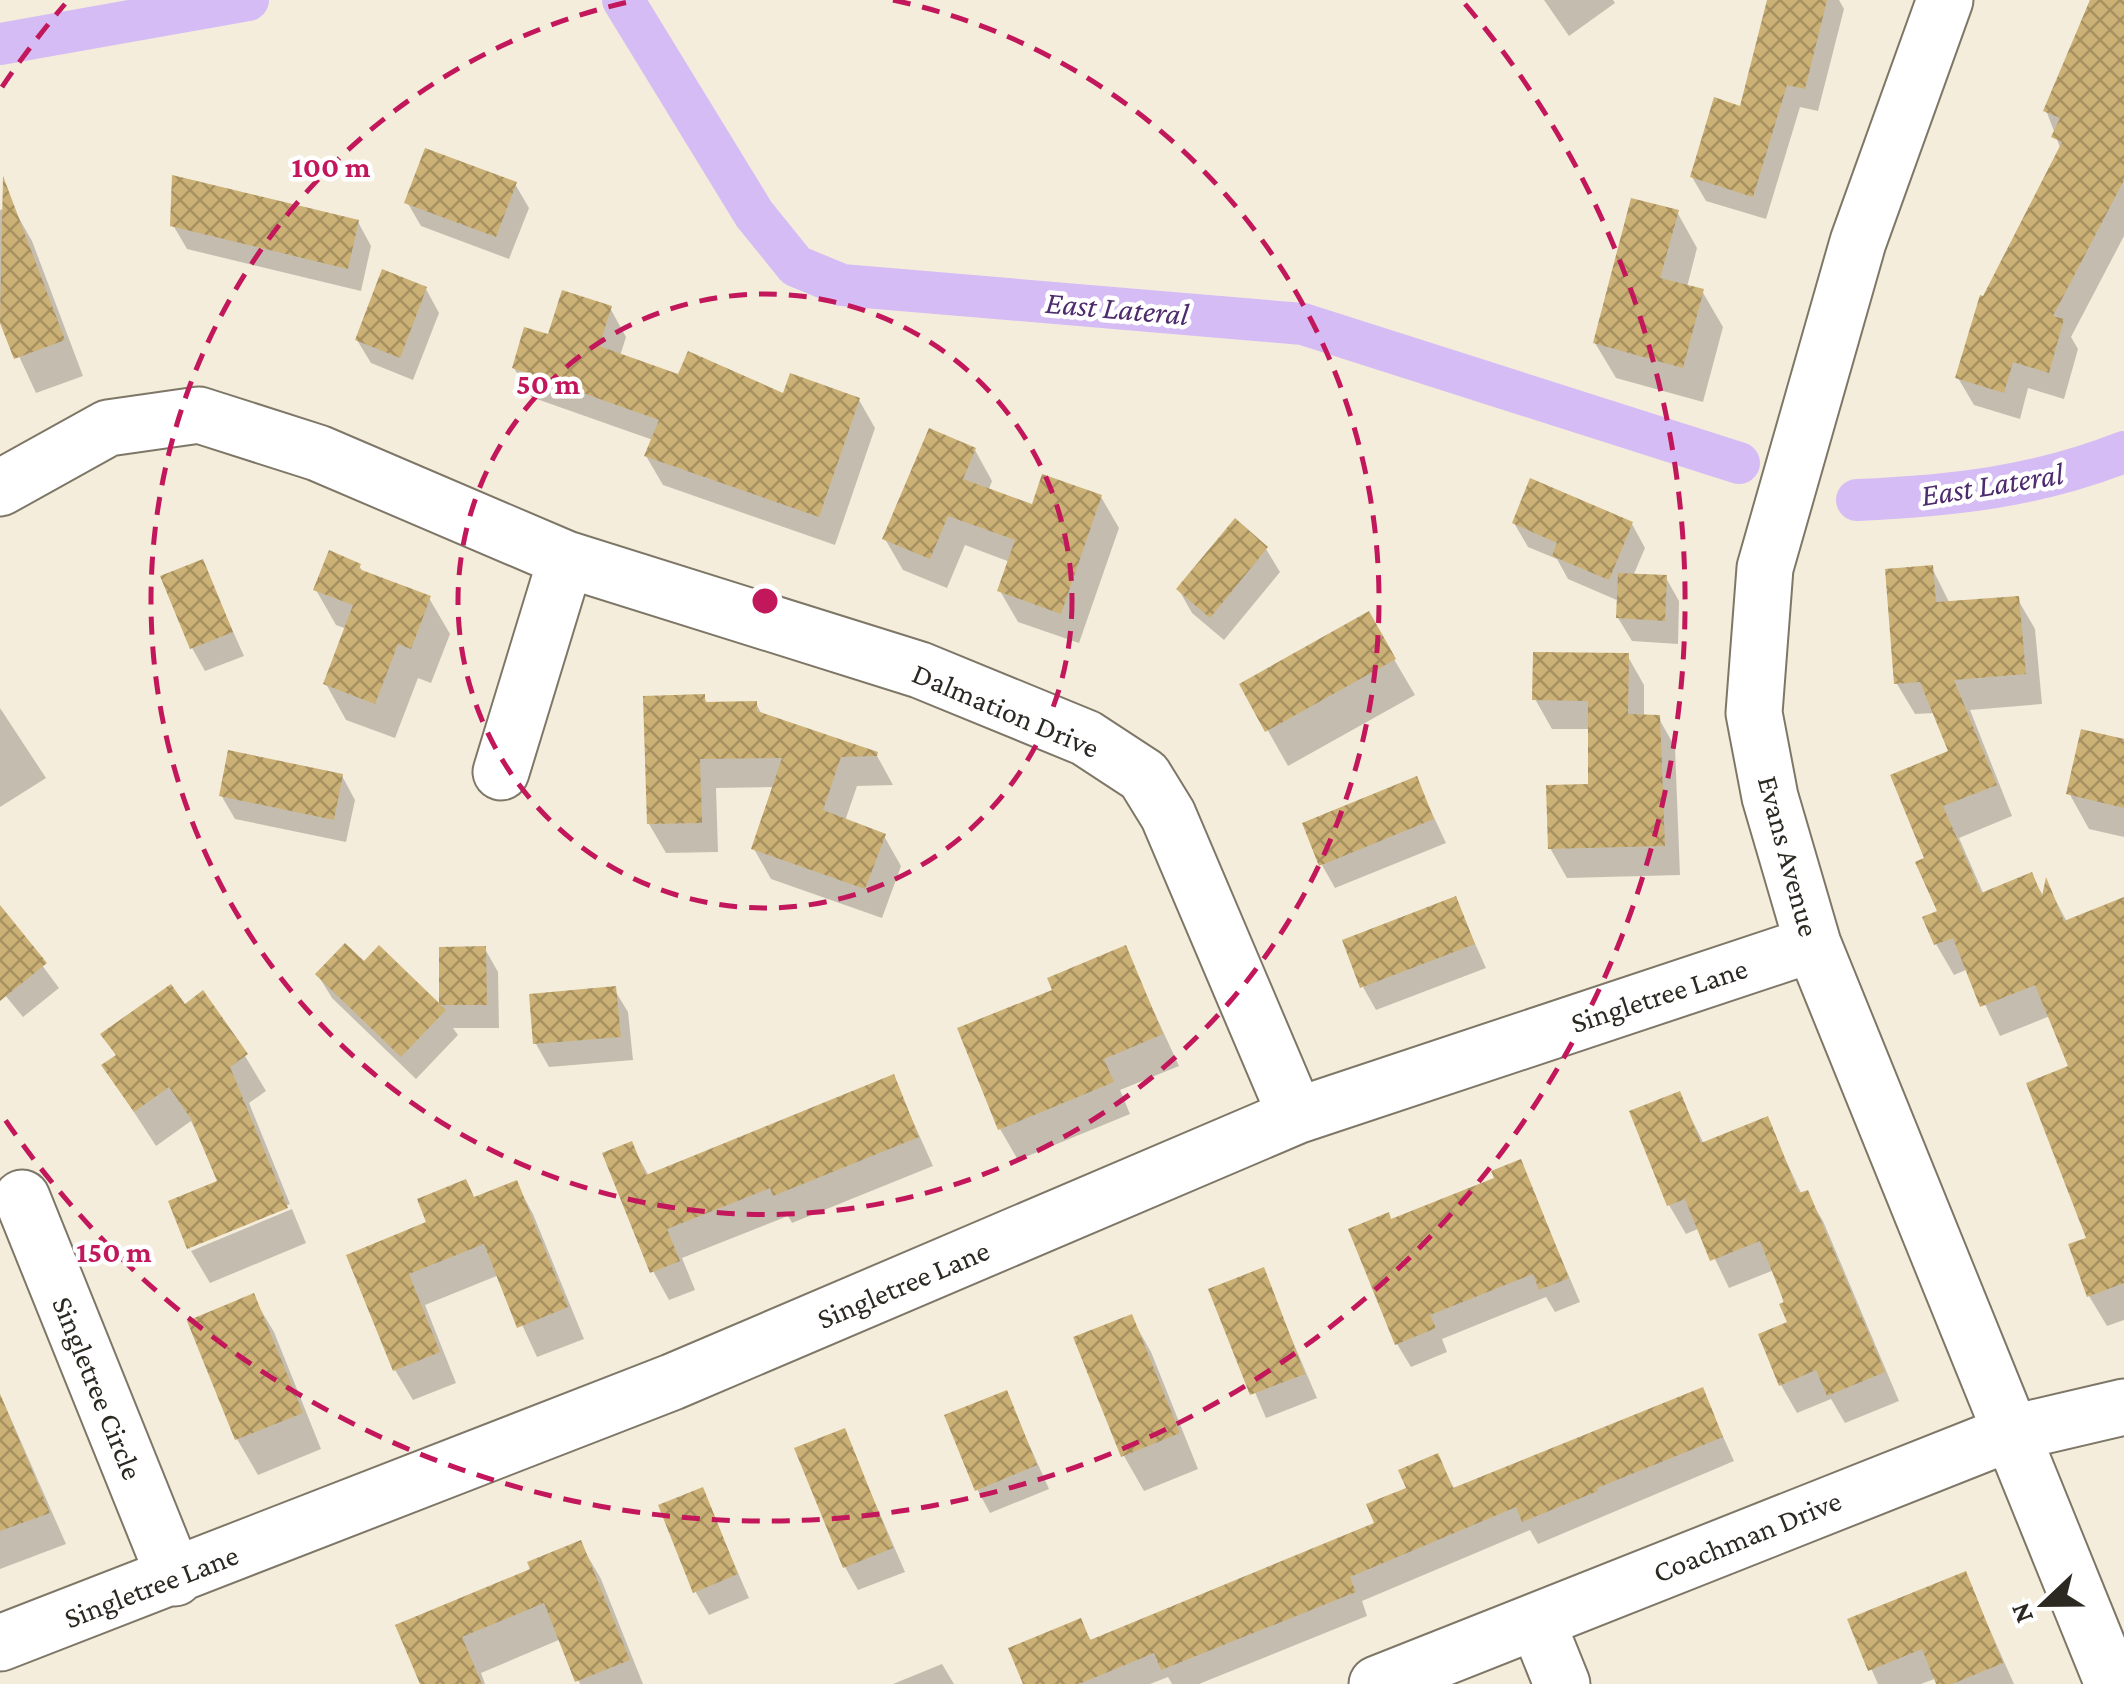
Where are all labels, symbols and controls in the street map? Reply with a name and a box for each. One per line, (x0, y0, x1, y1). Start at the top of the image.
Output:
text: 100 m (292, 150, 371, 183)
water label: East Lateral (1044, 284, 1191, 332)
text: 50 m (516, 367, 581, 400)
water label: East Lateral (1918, 455, 2067, 513)
centre of rings (747, 583, 783, 619)
street label: Dalmation Drive (908, 656, 1104, 764)
street label: Evans Avenue (1752, 772, 1826, 940)
street label: Singletree Lane (1567, 951, 1752, 1040)
street label: Singletree Lane (812, 1233, 994, 1336)
text: 150 m (76, 1235, 152, 1268)
street label: Singletree Circle (45, 1292, 150, 1485)
street label: Coachman Drive (1648, 1483, 1846, 1589)
street label: Singletree Lane (59, 1538, 243, 1635)
north arrow (1994, 1554, 2094, 1654)
text: N (2003, 1599, 2039, 1628)

